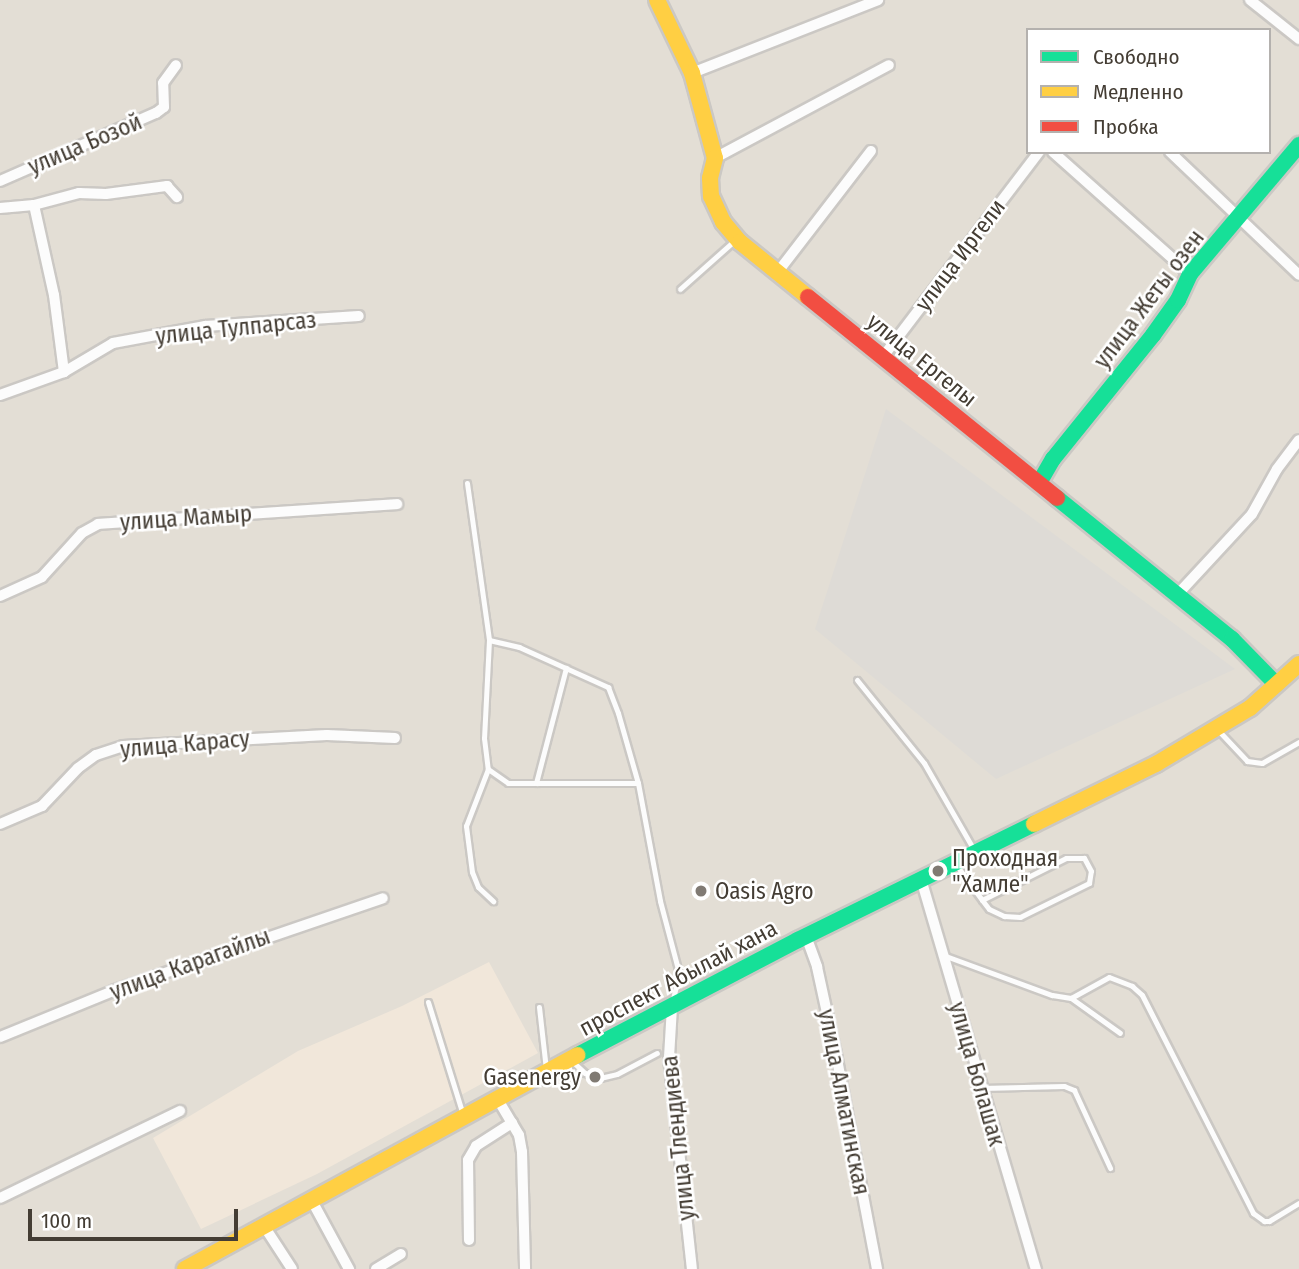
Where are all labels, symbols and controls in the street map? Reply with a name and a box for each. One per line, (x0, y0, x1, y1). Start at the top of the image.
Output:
legend (1026, 28, 1271, 154)
text: Свободно (1093, 44, 1179, 70)
text: Медленно (1093, 79, 1183, 105)
street label: улица Бозой (24, 108, 146, 180)
text: Пробка (1093, 114, 1159, 140)
street label: улица Иргели (909, 194, 1011, 316)
street label: улица Жеты озен (1088, 224, 1210, 374)
street label: улица Тулпарсаз (154, 306, 318, 350)
street label: улица Ергелы (862, 308, 982, 412)
street label: улица Мамыр (119, 500, 253, 536)
street label: улица Карасу (119, 725, 251, 763)
place label: Проходная "Хамле" (952, 844, 1058, 898)
marker: Проходная "Хамле" (930, 863, 946, 879)
place label: Oasis Agro (715, 877, 814, 905)
marker: Oasis Agro (693, 883, 709, 899)
street label: проспект Абылай хана (574, 914, 782, 1042)
street label: улица Карагайлы (106, 922, 274, 1006)
street label: улица Болашак (943, 999, 1011, 1149)
street label: улица Алматинская (812, 1007, 876, 1197)
street label: улица Тлендиева (656, 1054, 700, 1222)
place label: Gasenergy (483, 1063, 581, 1091)
marker: Gasenergy (587, 1069, 603, 1085)
scale bar (32, 1196, 242, 1240)
text: 100 m (41, 1208, 92, 1234)

